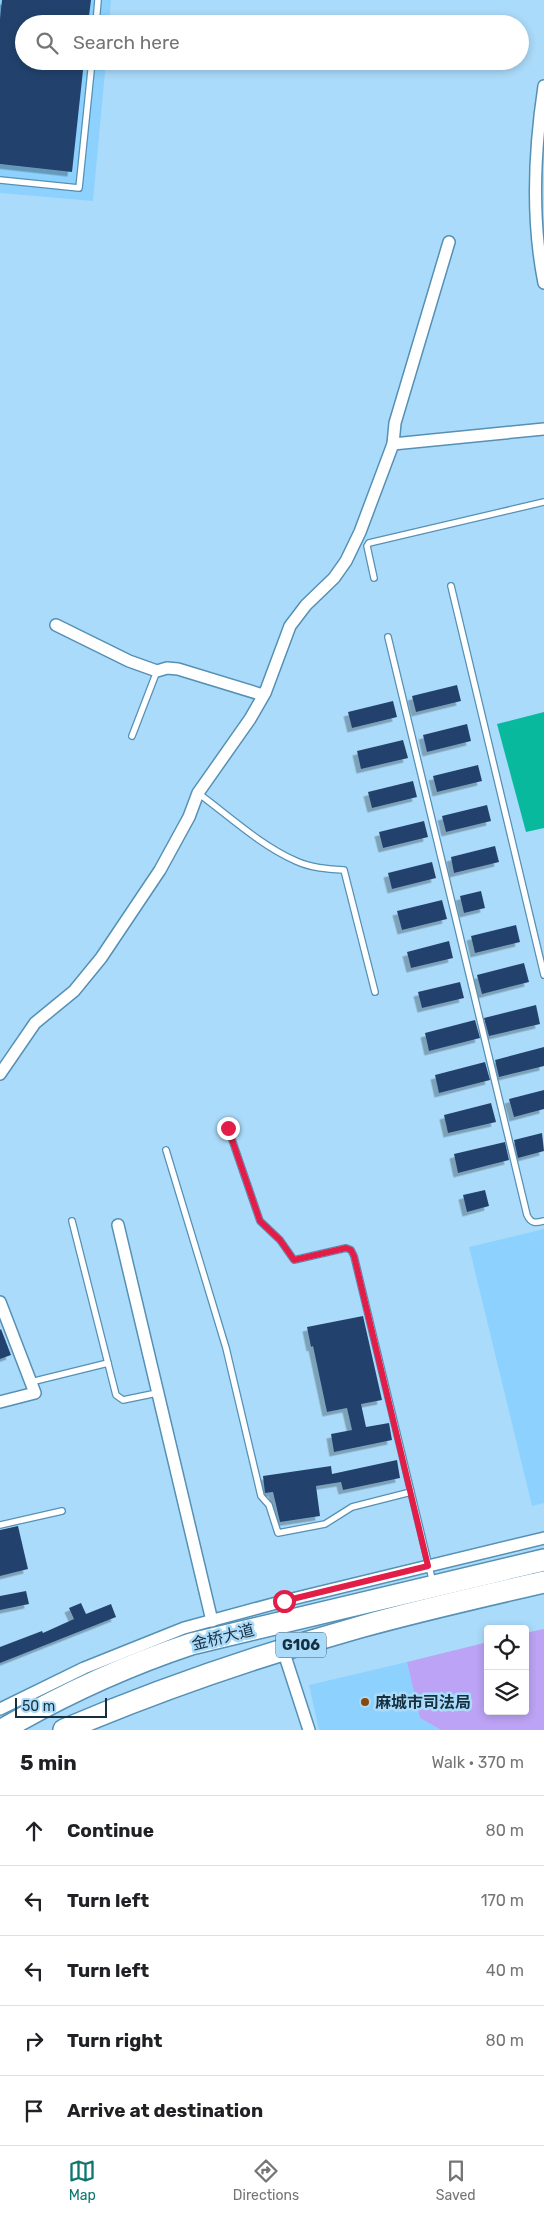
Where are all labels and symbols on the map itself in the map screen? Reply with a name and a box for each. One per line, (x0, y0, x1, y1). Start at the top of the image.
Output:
route end (217, 1117, 240, 1140)
route start (273, 1590, 296, 1613)
street label: 金桥大道 (190, 1620, 256, 1654)
road number: G106 (276, 1632, 326, 1658)
place label: 麻城市司法局 (375, 1693, 471, 1712)
scale bar (15, 1695, 108, 1718)
marker: 麻城市司法局 (359, 1696, 371, 1708)

